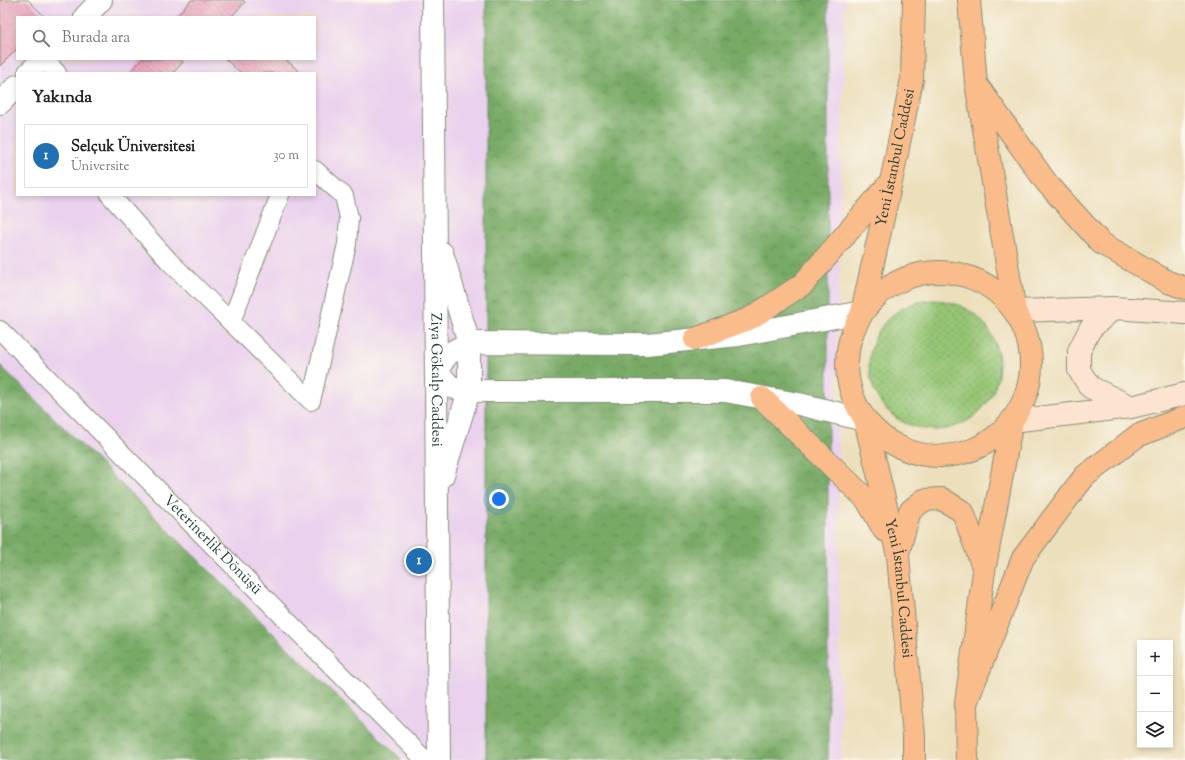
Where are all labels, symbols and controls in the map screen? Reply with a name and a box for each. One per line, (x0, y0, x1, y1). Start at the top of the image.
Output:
search box (16, 16, 316, 60)
icon: search (30, 27, 52, 49)
text: Burada ara (62, 28, 130, 49)
text: Yakında (32, 86, 92, 110)
street label: Yeni İstanbul Caddesi (871, 87, 920, 229)
text: Selçuk Üniversitesi (71, 137, 195, 158)
text: 1 (44, 147, 48, 165)
text: 30 m (273, 147, 299, 165)
text: Üniversite (71, 158, 130, 176)
street label: Ziya Gökalp Caddesi (425, 313, 447, 447)
your location (489, 489, 509, 509)
street label: Veterinerlik Dönüşü (158, 490, 267, 600)
street label: Yeni İstanbul Caddesi (879, 516, 918, 659)
pin: 1 (406, 546, 432, 576)
map controls (1137, 640, 1173, 748)
button: + (1137, 640, 1173, 676)
button: − (1137, 676, 1173, 712)
button: layers (1137, 712, 1173, 748)

